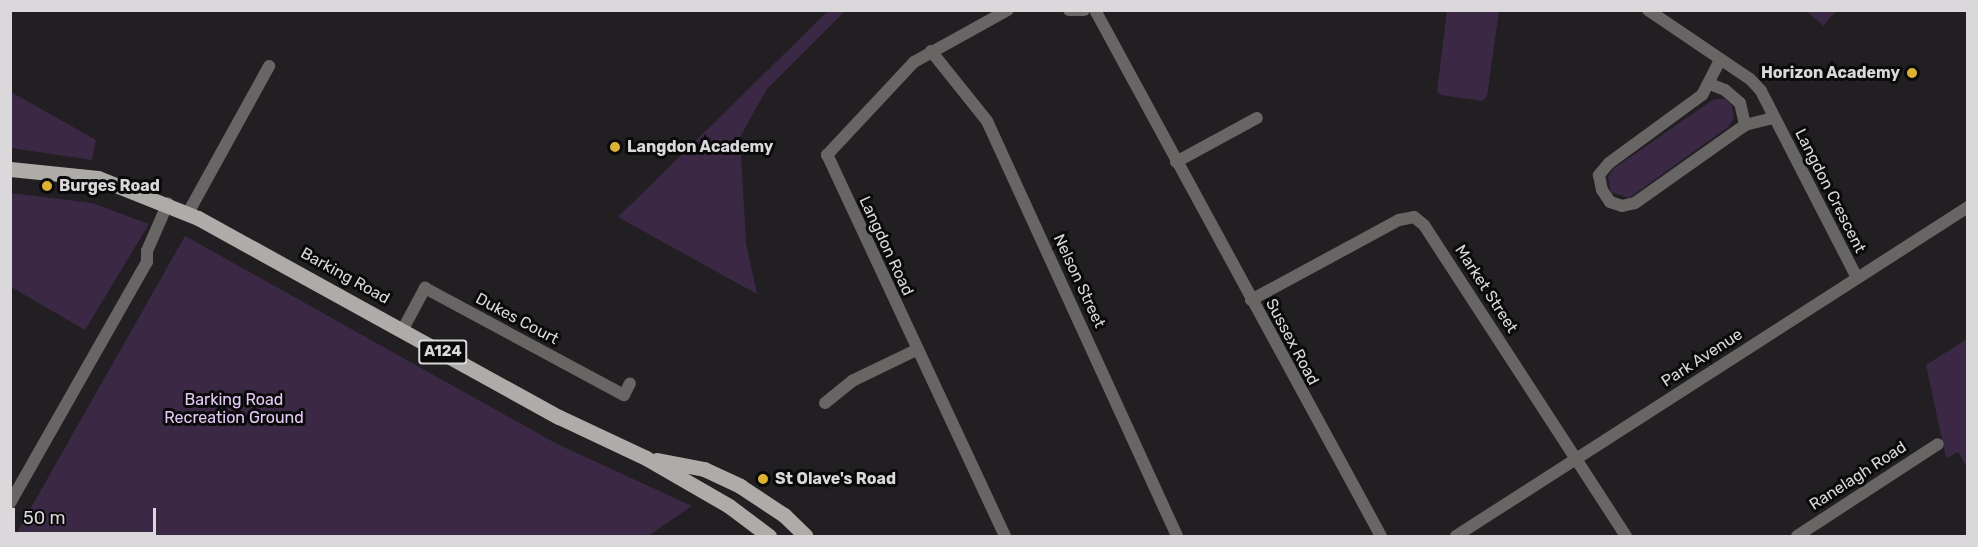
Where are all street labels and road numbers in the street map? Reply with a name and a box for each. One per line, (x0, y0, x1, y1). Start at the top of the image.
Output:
street label: Langdon Crescent (1790, 126, 1870, 256)
street label: Langdon Road (855, 193, 917, 299)
street label: Nelson Street (1049, 231, 1109, 331)
street label: Market Street (1450, 241, 1522, 337)
street label: Barking Road (297, 244, 393, 308)
street label: Dukes Court (472, 289, 562, 349)
street label: Sussex Road (1261, 295, 1323, 389)
street label: Park Avenue (1658, 325, 1746, 391)
road number: A124 (418, 340, 468, 364)
street label: Ranelagh Road (1806, 437, 1910, 515)

